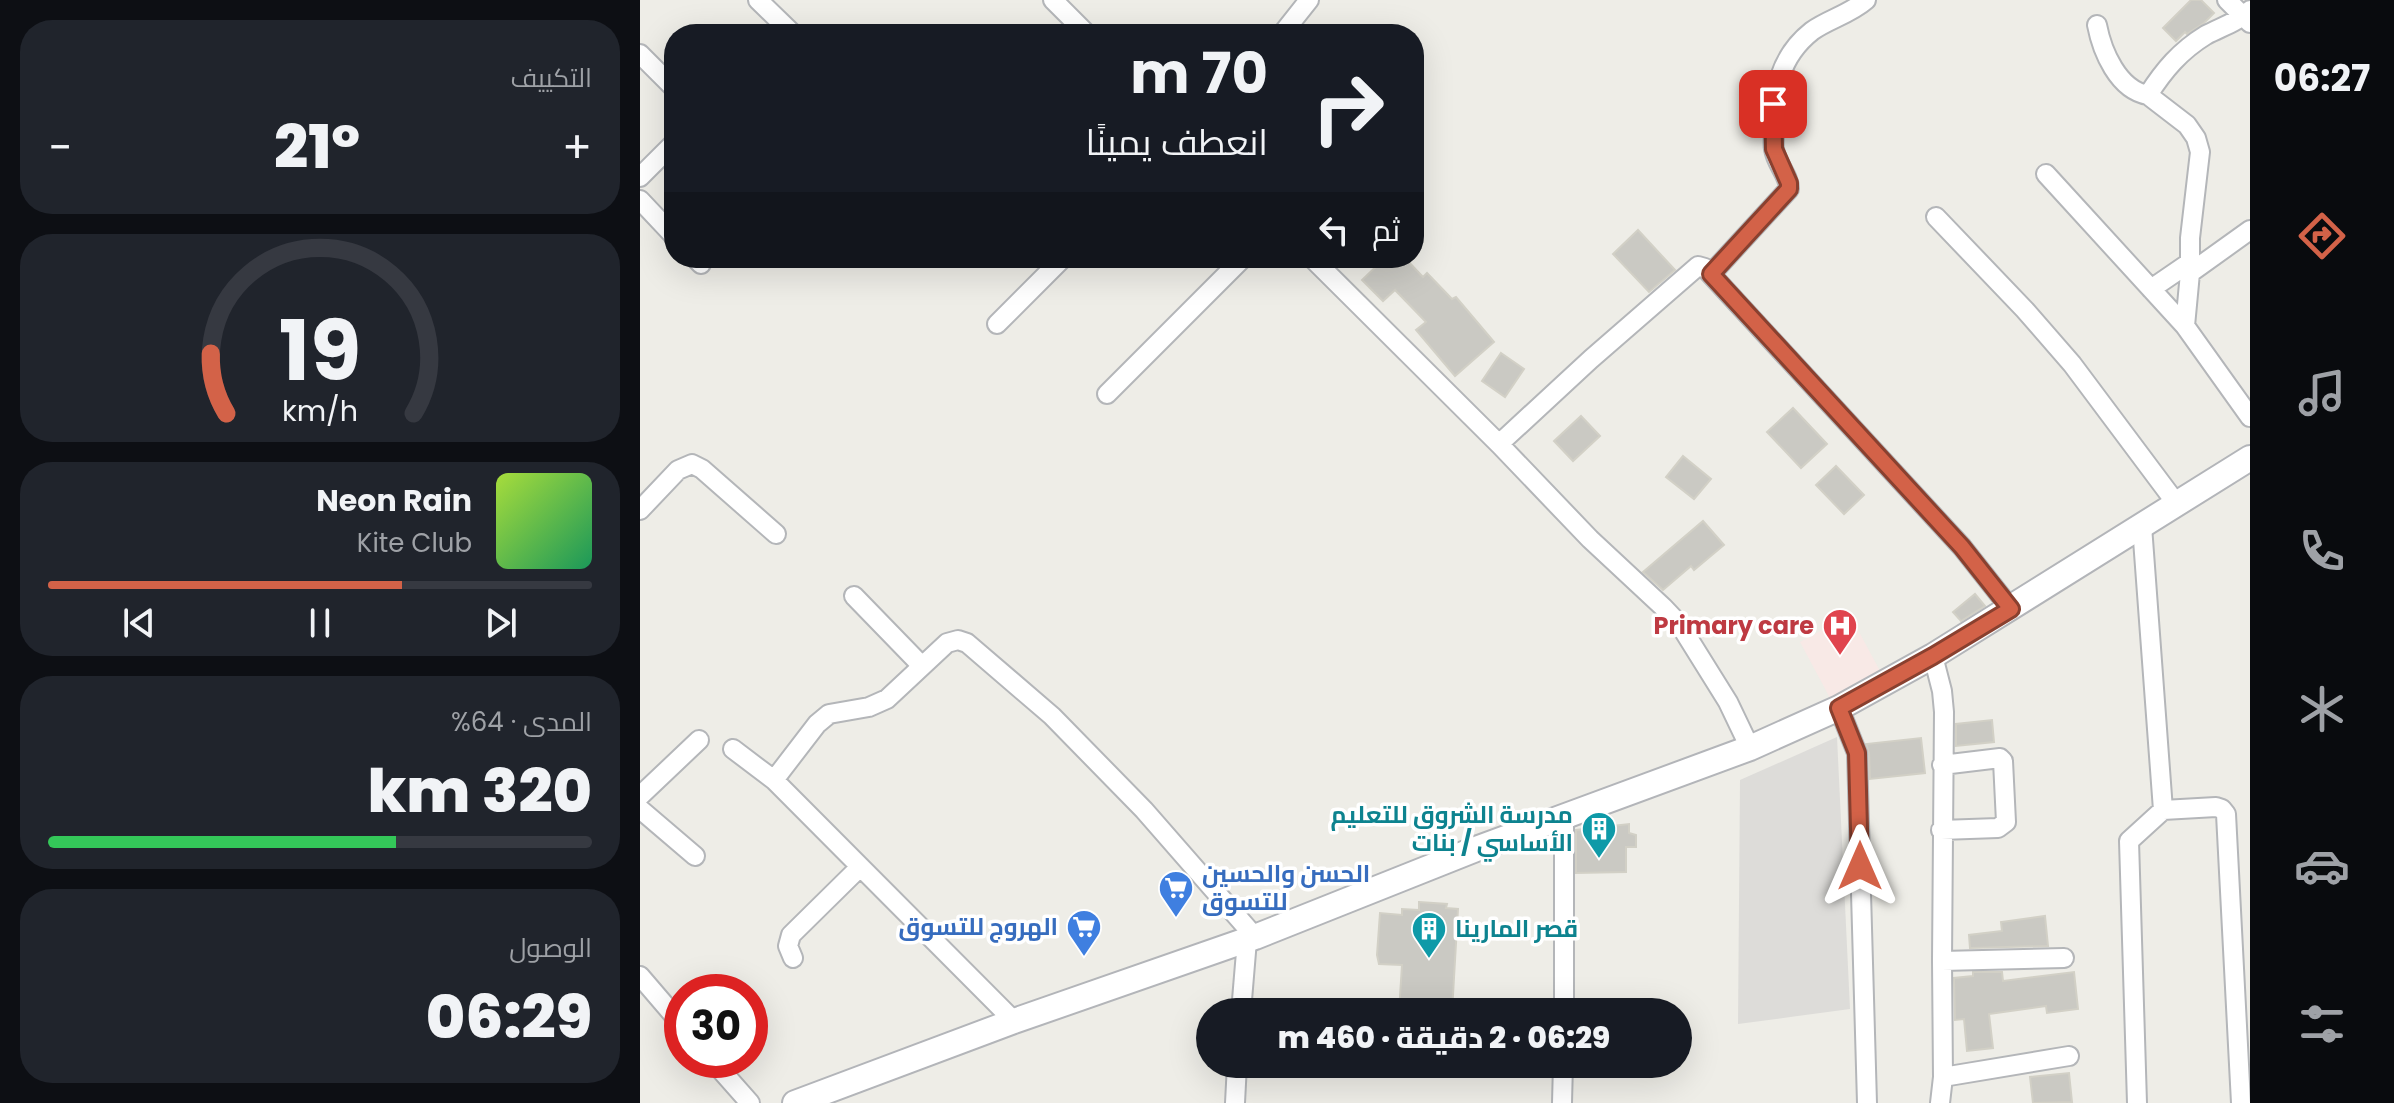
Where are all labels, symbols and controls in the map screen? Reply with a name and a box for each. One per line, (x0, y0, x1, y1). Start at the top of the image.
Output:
text: 70 m (1130, 34, 1268, 113)
text: 06:27 (2274, 53, 2370, 104)
icon: right (1296, 56, 1400, 160)
text: التكييف (510, 60, 592, 96)
pin (1739, 70, 1807, 138)
icon: arrive (1751, 82, 1795, 126)
text: 21° (274, 105, 360, 189)
text: − (48, 117, 72, 178)
text: + (562, 117, 592, 178)
text: انعطف يمينًا (1086, 117, 1268, 168)
icon: left (1312, 208, 1356, 252)
icon: directions (2294, 208, 2350, 264)
text: ثم (1372, 209, 1400, 252)
text: 19 (279, 292, 361, 408)
icon: music (2294, 365, 2350, 421)
text: km/h (282, 391, 358, 431)
text: Neon Rain (316, 479, 472, 522)
icon: phone (2294, 523, 2350, 579)
text: Kite Club (357, 525, 472, 561)
icon: previous (117, 601, 161, 645)
icon: pause (298, 601, 342, 645)
icon: next (479, 601, 523, 645)
hospital icon: Primary care (1821, 607, 1859, 657)
place label: Primary care (1654, 609, 1814, 642)
icon: climate (2294, 681, 2350, 737)
text: المدى · 64% (451, 704, 592, 740)
text: 320 km (368, 749, 592, 833)
place label: مدرسة الشروق للتعليم الأساسي / بنات (1330, 798, 1573, 862)
building icon: مدرسة الشروق للتعليم الأساسي / بنات (1580, 810, 1618, 860)
position arrow (1818, 824, 1902, 908)
icon: car (2294, 838, 2350, 894)
place label: الحسن والحسين للتسوق (1202, 857, 1370, 918)
supermarket icon: الحسن والحسين للتسوق (1157, 869, 1195, 919)
supermarket icon: الهروج للتسوق (1065, 908, 1103, 958)
place label: الهروج للتسوق (899, 910, 1058, 943)
building icon: قصر المارينا (1410, 910, 1448, 960)
place label: قصر المارينا (1455, 912, 1578, 945)
text: الوصول (509, 930, 592, 966)
speed limit sign: 30 (664, 974, 768, 1078)
text: 06:29 (426, 975, 592, 1059)
icon: filters (2294, 996, 2350, 1052)
text: 06:29 · 2 دقيقة · 460 m (1278, 1016, 1610, 1059)

